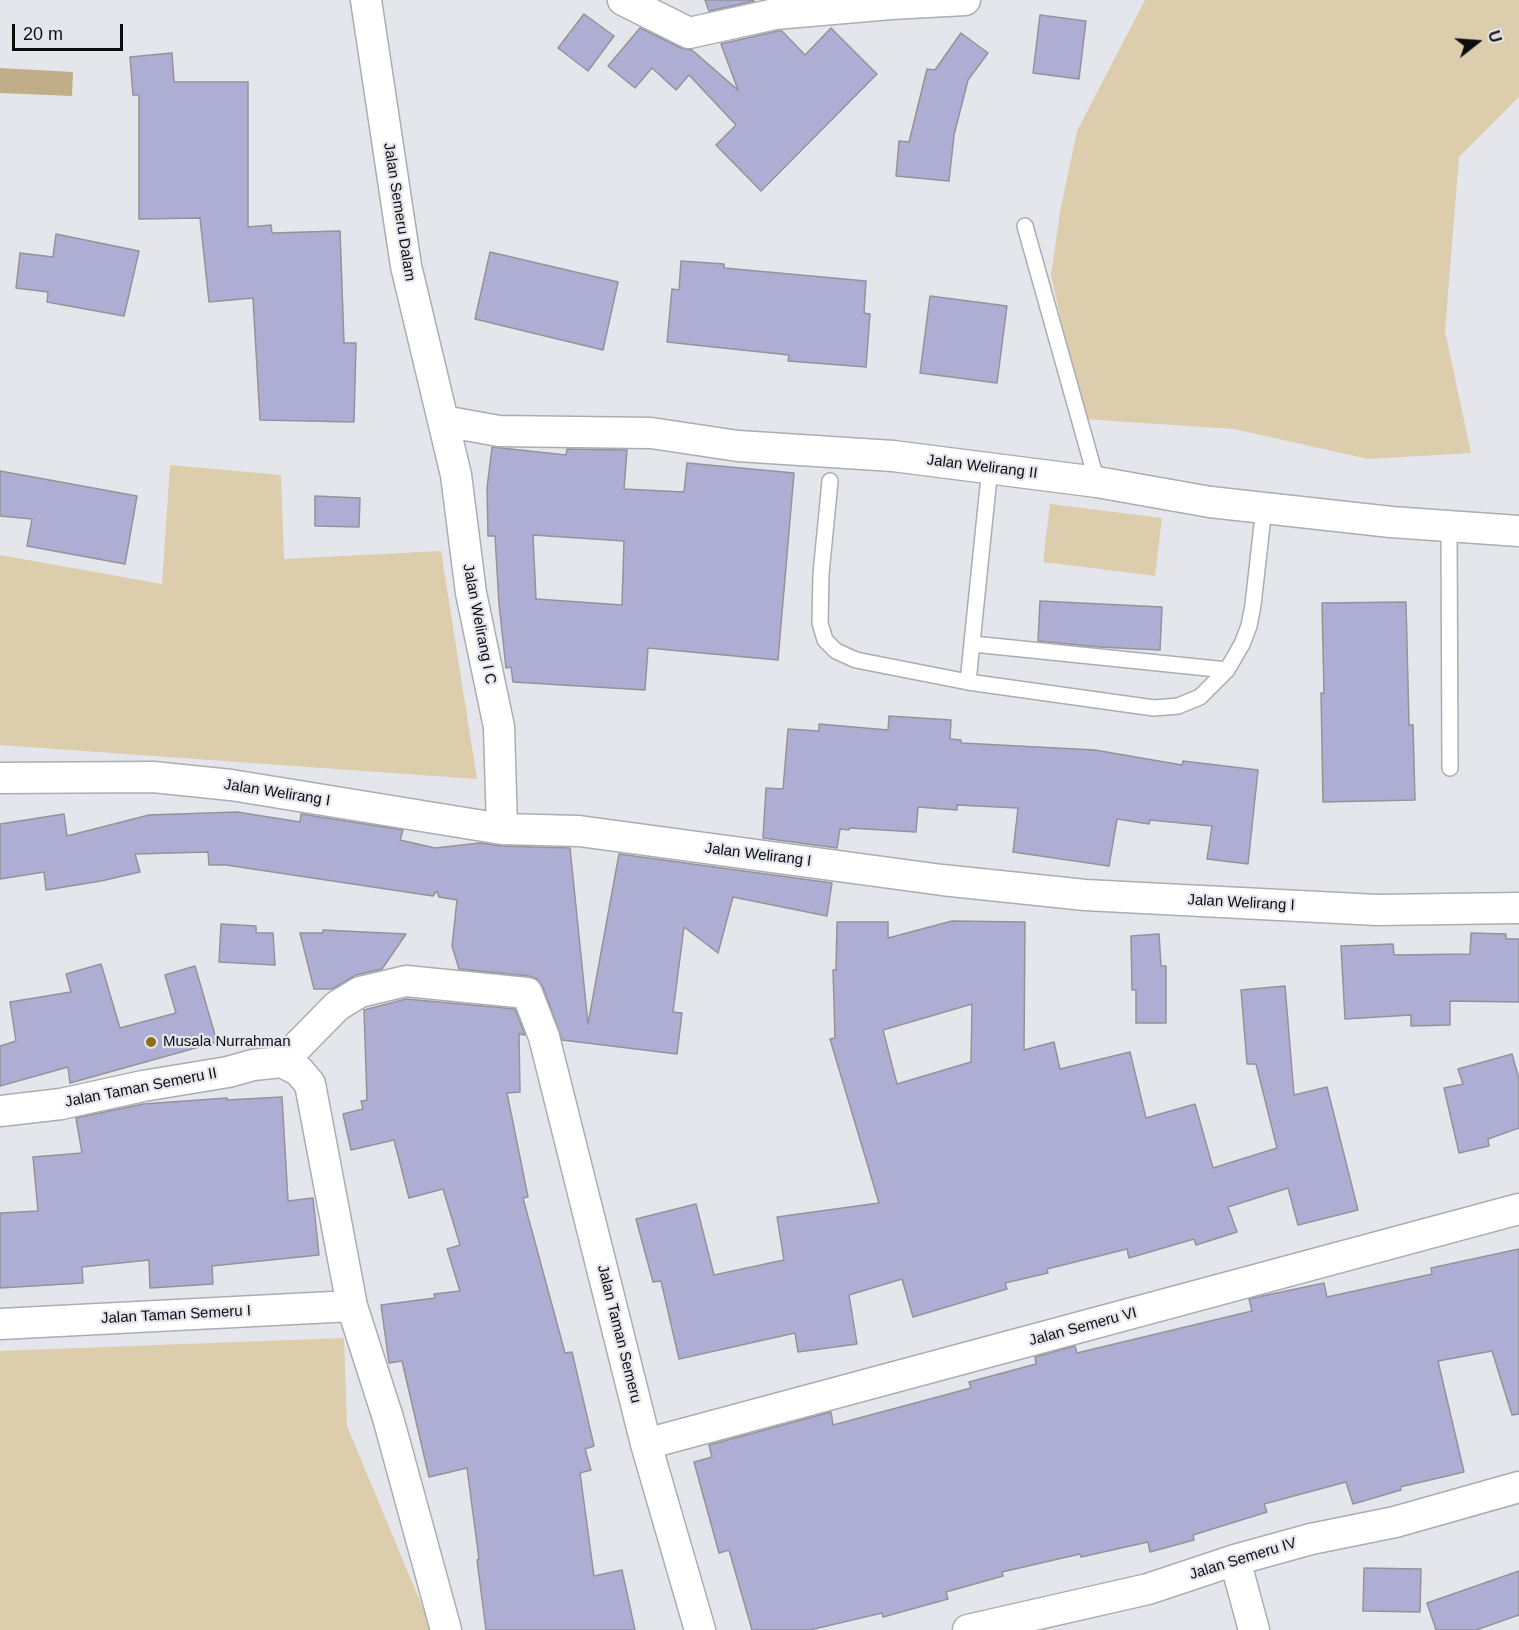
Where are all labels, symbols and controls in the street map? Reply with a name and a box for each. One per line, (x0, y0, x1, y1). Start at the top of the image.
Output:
scale bar (15, 12, 126, 50)
north arrow (1447, 12, 1507, 72)
text: 20 m (23, 24, 63, 44)
text: U (1485, 29, 1505, 45)
street label: Jalan Semeru Dalam (379, 141, 419, 283)
street label: Jalan Welirang II (926, 451, 1038, 483)
street label: Jalan Welirang I C (458, 562, 500, 686)
street label: Jalan Welirang I (223, 776, 331, 810)
street label: Jalan Welirang I (704, 840, 812, 870)
street label: Jalan Welirang I (1187, 891, 1295, 915)
place label: Musala Nurrahman (163, 1033, 291, 1051)
marker: Musala Nurrahman (144, 1035, 158, 1049)
street label: Jalan Taman Semeru II (64, 1064, 218, 1112)
street label: Jalan Taman Semeru (593, 1263, 645, 1405)
street label: Jalan Taman Semeru I (101, 1302, 251, 1328)
street label: Jalan Semeru VI (1027, 1304, 1139, 1350)
street label: Jalan Semeru IV (1187, 1534, 1299, 1584)

